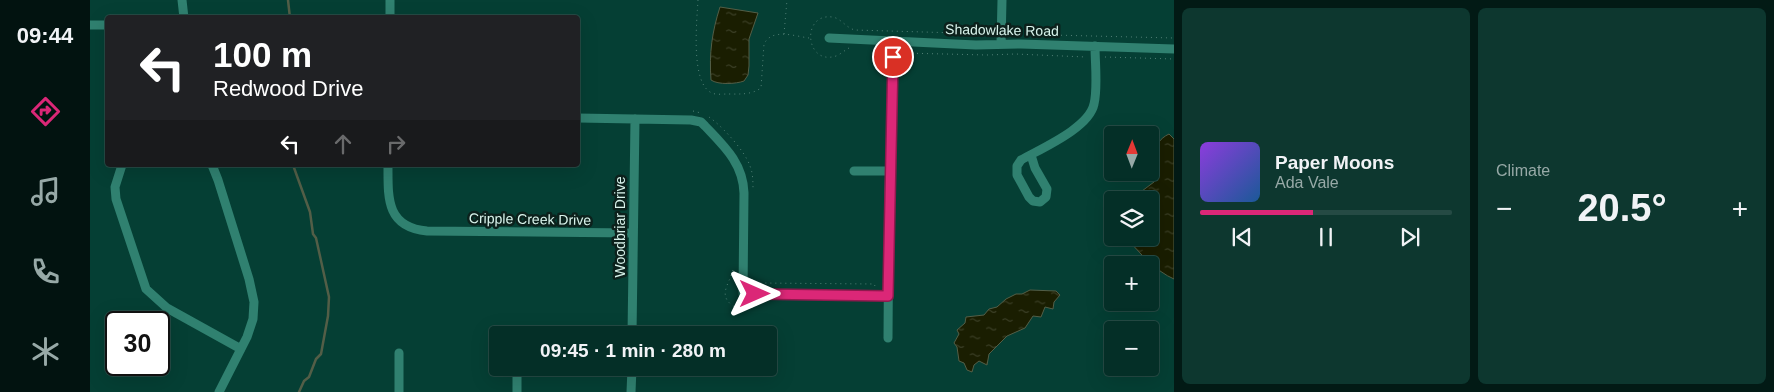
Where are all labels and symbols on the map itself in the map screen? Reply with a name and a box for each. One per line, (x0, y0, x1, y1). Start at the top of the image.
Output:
street label: Shadowlake Road (945, 21, 1059, 39)
pin (872, 36, 914, 78)
north arrow (1104, 126, 1159, 181)
street label: Woodbriar Drive (612, 176, 628, 277)
street label: Cripple Creek Drive (469, 210, 591, 228)
position arrow (728, 267, 780, 319)
speed limit sign: 30 (105, 311, 170, 376)

